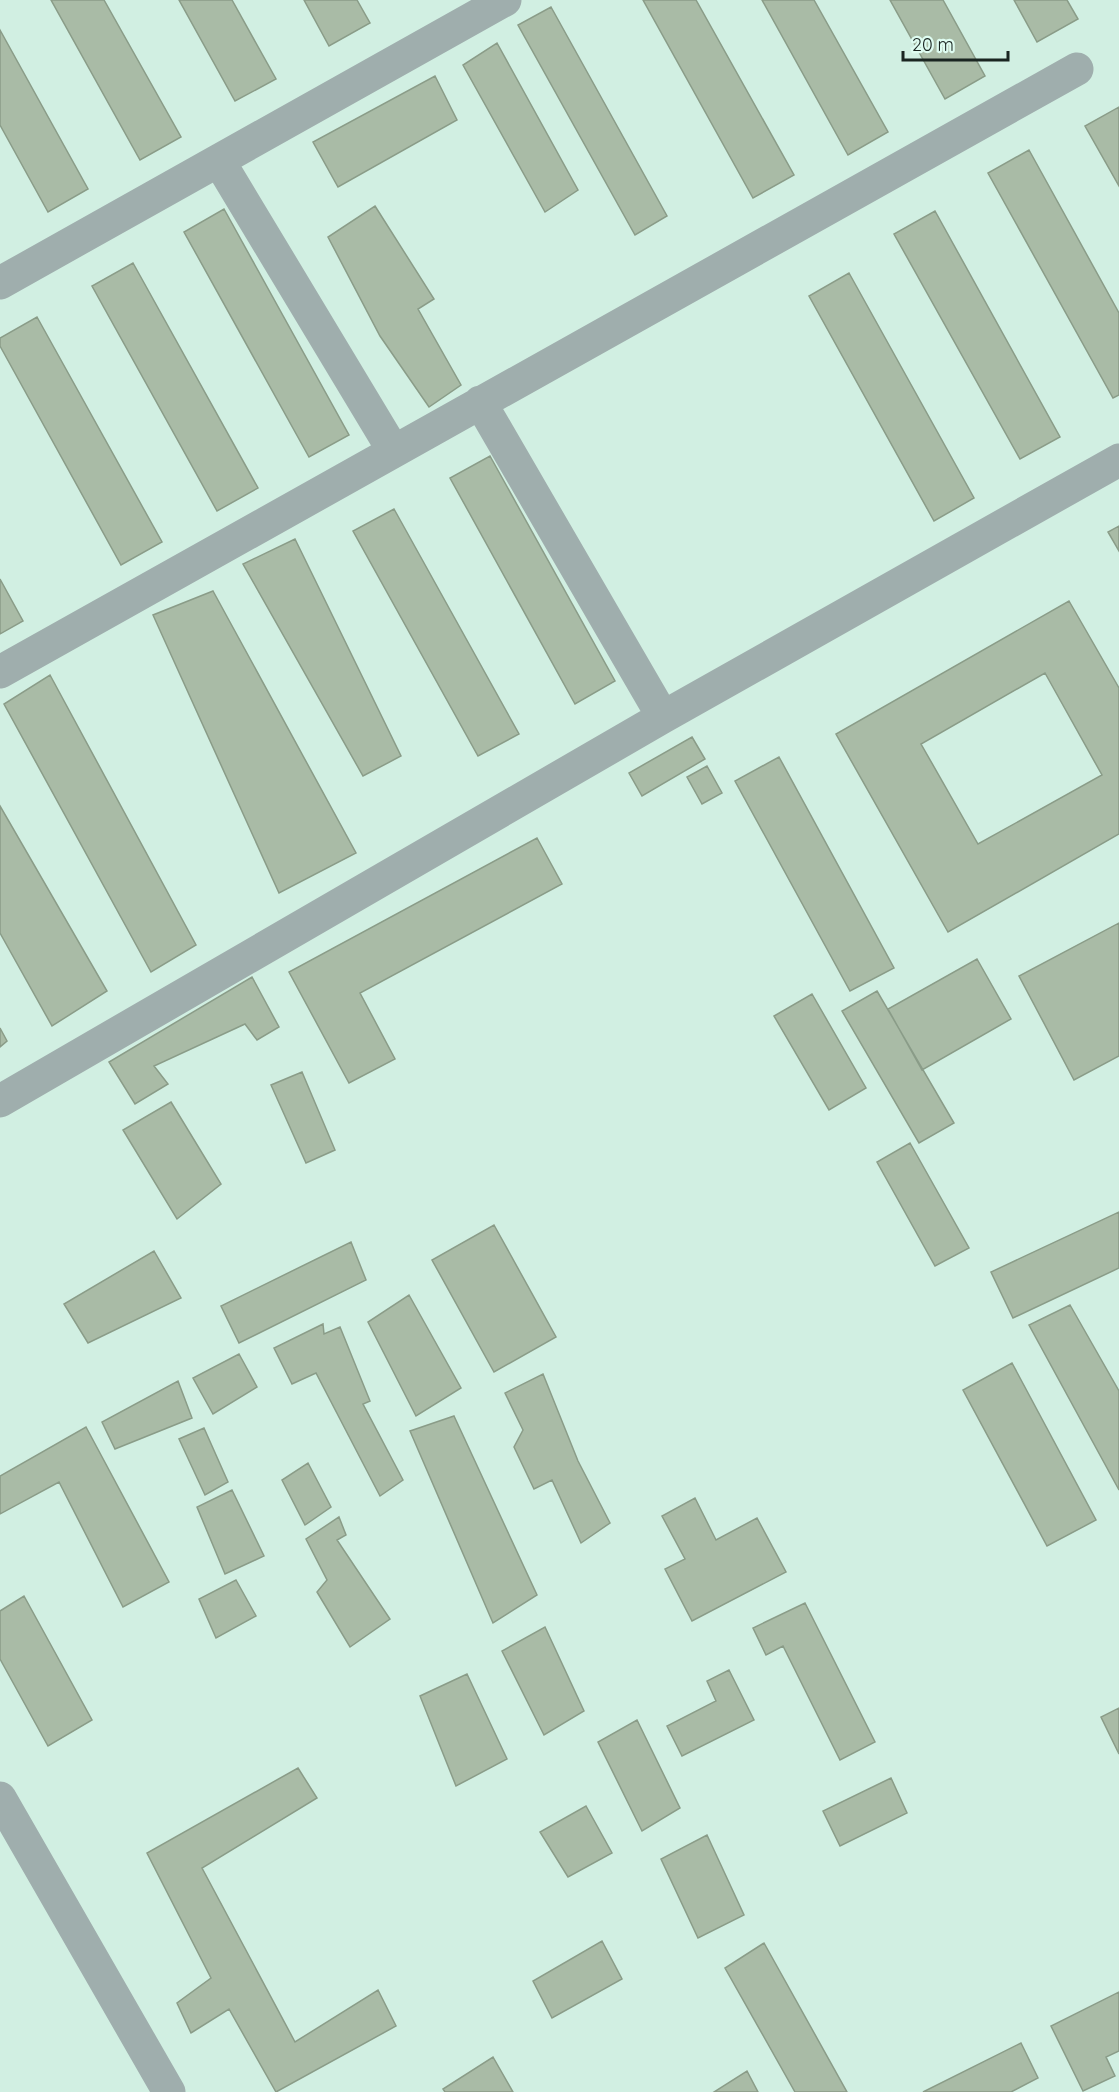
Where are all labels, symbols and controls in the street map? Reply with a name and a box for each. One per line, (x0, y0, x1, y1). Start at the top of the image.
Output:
scale bar (903, 24, 1008, 62)
text: 20 m (912, 33, 954, 56)

